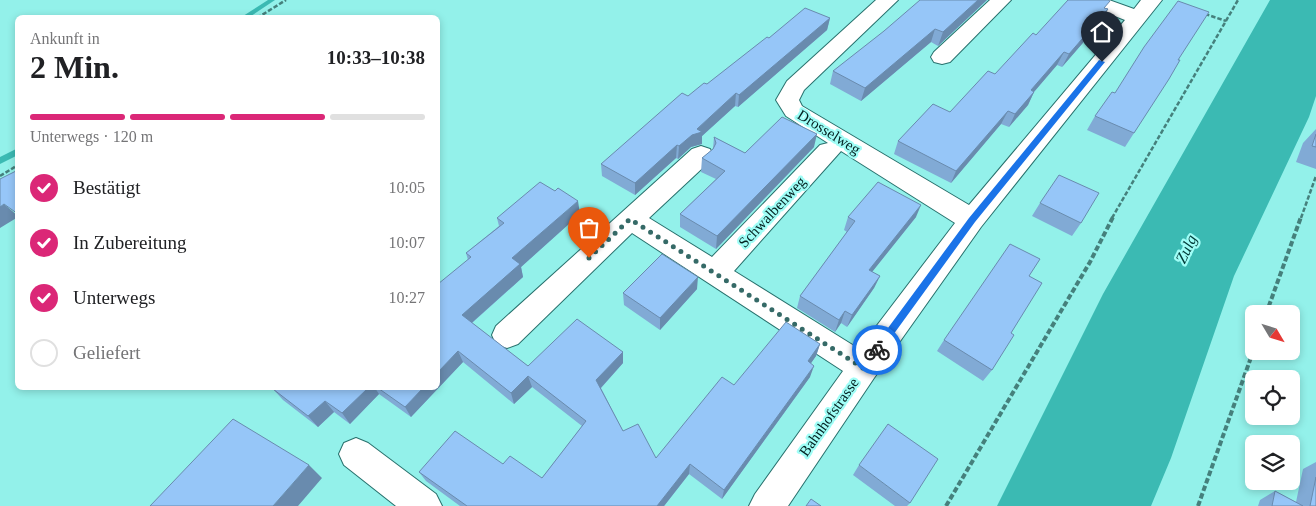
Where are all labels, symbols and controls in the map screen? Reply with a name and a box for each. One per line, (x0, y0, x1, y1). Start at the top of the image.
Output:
pin (1081, 11, 1123, 62)
icon: home (1088, 18, 1116, 46)
text: Ankunft in (30, 30, 100, 47)
text: 10:33–10:38 (327, 47, 425, 68)
text: 2 Min. (30, 49, 119, 85)
street label: Drosselweg (795, 106, 864, 158)
text: Unterwegs · 120 m (30, 128, 153, 145)
street label: Schwalbenweg (735, 173, 809, 251)
icon: check (30, 174, 58, 202)
text: Bestätigt (73, 177, 141, 198)
text: 10:05 (389, 179, 425, 196)
pin (568, 207, 610, 258)
icon: bag (575, 214, 603, 242)
icon: check (30, 229, 58, 257)
text: In Zubereitung (73, 232, 186, 253)
water label: Zulg (1172, 232, 1201, 266)
text: 10:07 (389, 234, 425, 251)
icon: check (30, 284, 58, 312)
text: Unterwegs (73, 287, 155, 308)
text: 10:27 (389, 289, 425, 306)
north arrow (1245, 305, 1300, 360)
map controls (1245, 305, 1300, 490)
courier (852, 325, 902, 375)
icon: bike (863, 336, 891, 364)
text: Geliefert (73, 342, 141, 363)
button: locate (1245, 370, 1300, 425)
street label: Bahnhofstrasse (796, 375, 862, 459)
button: layers (1245, 435, 1300, 490)

